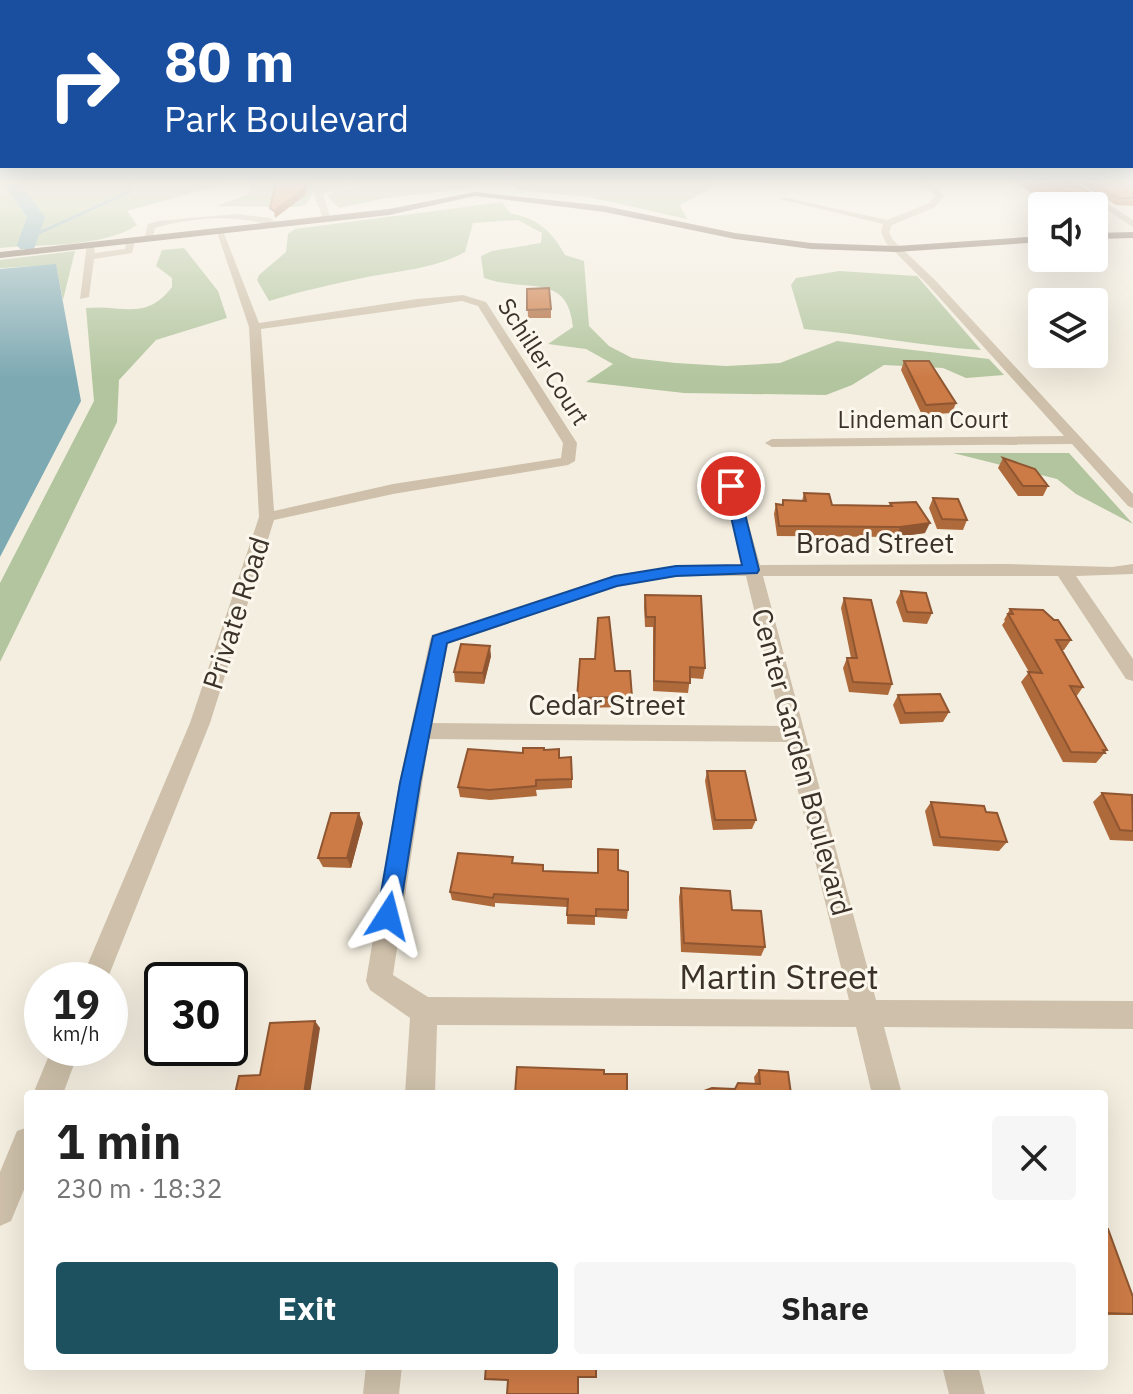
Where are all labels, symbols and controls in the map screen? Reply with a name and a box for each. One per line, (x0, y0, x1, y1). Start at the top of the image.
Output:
text: 80 m (164, 25, 294, 97)
icon: right (32, 32, 136, 136)
text: Park Boulevard (164, 95, 409, 142)
map controls (1028, 192, 1108, 368)
button: sound (1028, 192, 1108, 272)
button: layers (1028, 288, 1108, 368)
street label: Schiller Court (491, 292, 597, 431)
street label: Lindeman Court (837, 403, 1009, 435)
pin (697, 452, 765, 520)
icon: arrive (709, 464, 753, 508)
street label: Broad Street (796, 524, 954, 561)
street label: Private Road (193, 532, 278, 694)
street label: Center Garden Boulevard (744, 604, 861, 920)
street label: Cedar Street (528, 686, 686, 723)
position arrow (346, 874, 430, 958)
street label: Martin Street (679, 954, 879, 998)
speed limit sign: 30 (144, 962, 248, 1066)
text: 19 (52, 978, 100, 1030)
text: km/h (52, 1020, 100, 1047)
text: 1 min (56, 1110, 181, 1172)
button: close (992, 1116, 1076, 1200)
text: 230 m · 18:32 (56, 1171, 222, 1205)
button: Exit (56, 1262, 558, 1354)
button: Share (574, 1262, 1076, 1354)

